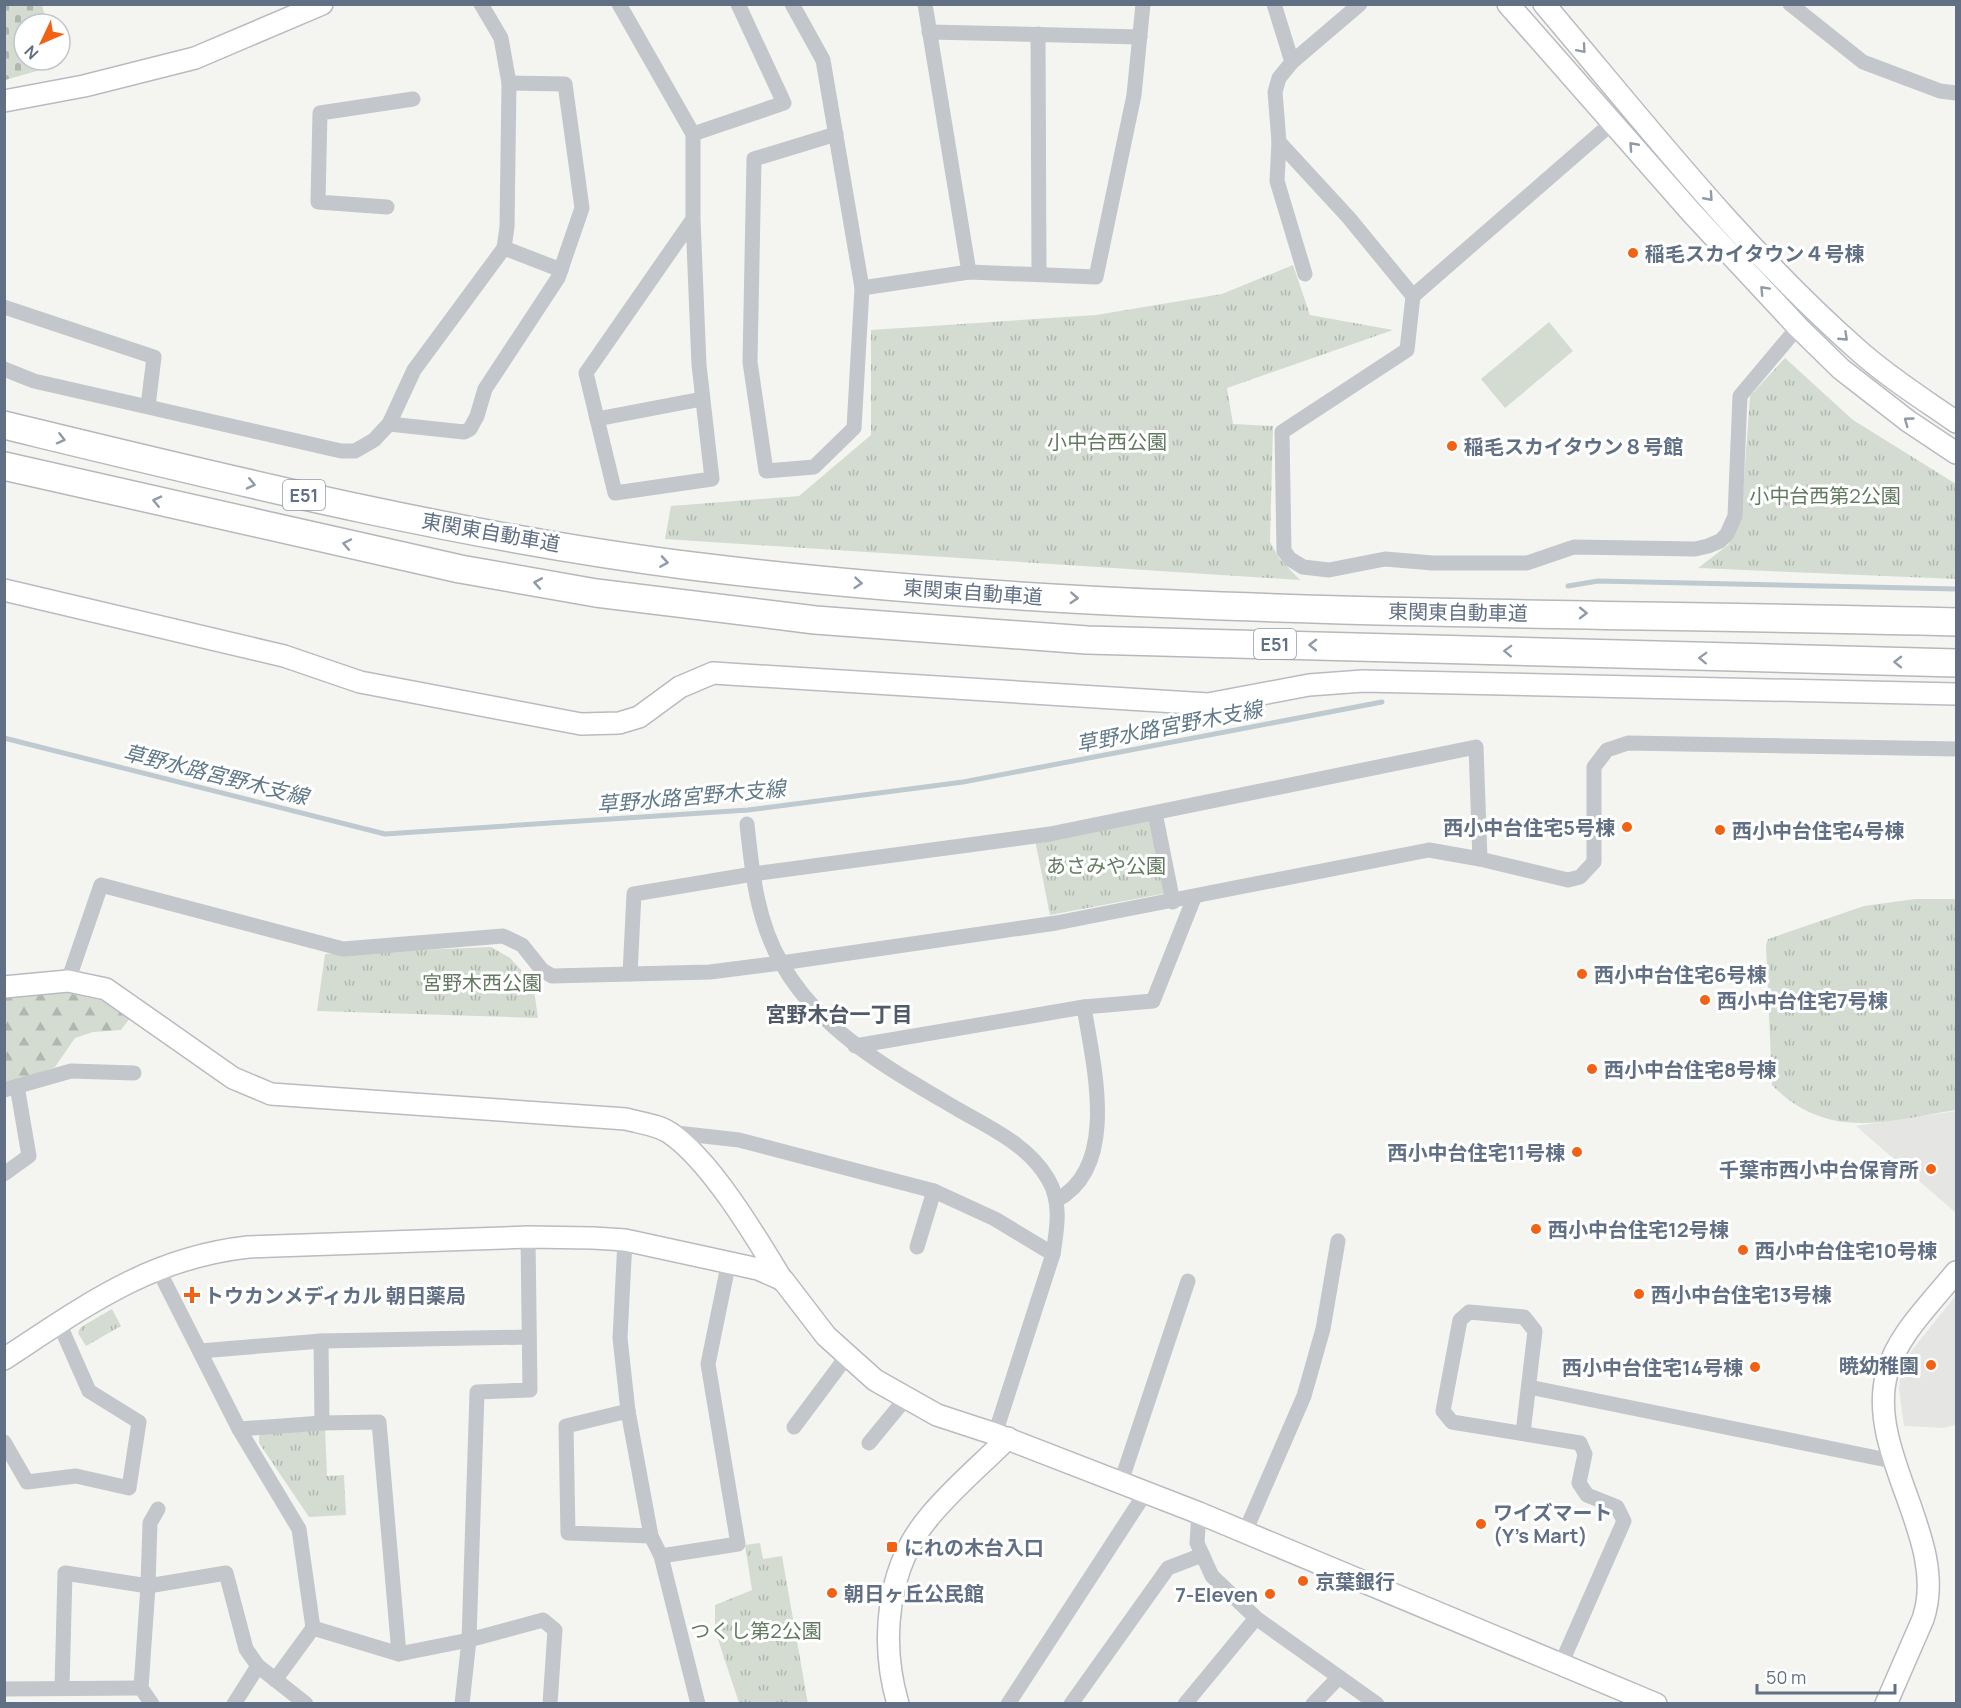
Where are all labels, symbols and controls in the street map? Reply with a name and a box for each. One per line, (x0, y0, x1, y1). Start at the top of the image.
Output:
north arrow (12, 12, 72, 72)
text: N (19, 41, 43, 64)
one-way arrow (1574, 42, 1585, 53)
one-way arrow (1629, 142, 1640, 153)
one-way arrow (1702, 190, 1713, 201)
place label: 稲毛スカイタウン４号棟 (1645, 240, 1864, 267)
marker: 稲毛スカイタウン４号棟 (1626, 246, 1640, 260)
one-way arrow (1760, 286, 1771, 297)
one-way arrow (1838, 330, 1848, 341)
one-way arrow (1903, 417, 1914, 428)
park label: 小中台西公園 (1047, 428, 1167, 455)
one-way arrow (56, 431, 66, 444)
place label: 稲毛スカイタウン８号館 (1464, 433, 1683, 460)
marker: 稲毛スカイタウン８号館 (1445, 439, 1459, 453)
one-way arrow (246, 477, 256, 490)
road number: E51 (283, 480, 325, 510)
park label: 小中台西第2公園 (1749, 482, 1901, 509)
one-way arrow (152, 496, 162, 509)
street label: 東関東自動車道 (420, 507, 562, 557)
one-way arrow (343, 538, 353, 551)
one-way arrow (660, 555, 669, 567)
street label: 東関東自動車道 (902, 574, 1044, 610)
one-way arrow (854, 576, 863, 589)
one-way arrow (534, 577, 543, 589)
one-way arrow (1069, 592, 1078, 605)
street label: 東関東自動車道 (1388, 597, 1528, 627)
one-way arrow (1579, 607, 1588, 620)
road number: E51 (1254, 629, 1296, 659)
one-way arrow (1309, 639, 1318, 651)
one-way arrow (1504, 645, 1513, 657)
one-way arrow (1699, 651, 1708, 664)
one-way arrow (1894, 655, 1903, 668)
water label: 草野水路宮野木支線 (1074, 694, 1267, 758)
water label: 草野水路宮野木支線 (121, 738, 314, 811)
water label: 草野水路宮野木支線 (596, 774, 789, 818)
place label: 西小中台住宅5号棟 (1443, 814, 1615, 841)
place label: 西小中台住宅4号棟 (1732, 817, 1904, 844)
marker: 西小中台住宅5号棟 (1620, 820, 1634, 834)
marker: 西小中台住宅4号棟 (1713, 823, 1727, 837)
park label: あさみや公園 (1046, 852, 1166, 879)
place label: 西小中台住宅6号棟 (1594, 961, 1766, 988)
marker: 西小中台住宅6号棟 (1575, 967, 1589, 981)
park label: 宮野木西公園 (422, 969, 542, 996)
place label: 西小中台住宅7号棟 (1717, 987, 1888, 1014)
marker: 西小中台住宅7号棟 (1698, 993, 1712, 1007)
district label: 宮野木台一丁目 (766, 1000, 913, 1028)
place label: 西小中台住宅8号棟 (1604, 1056, 1776, 1083)
marker: 西小中台住宅8号棟 (1585, 1062, 1599, 1076)
place label: 西小中台住宅11号棟 (1387, 1139, 1565, 1166)
marker: 西小中台住宅11号棟 (1570, 1145, 1584, 1159)
place label: 千葉市西小中台保育所 (1719, 1156, 1919, 1183)
marker: 千葉市西小中台保育所 (1924, 1162, 1938, 1176)
place label: 西小中台住宅12号棟 (1548, 1216, 1729, 1243)
marker: 西小中台住宅12号棟 (1529, 1222, 1543, 1236)
place label: 西小中台住宅10号棟 (1755, 1237, 1937, 1264)
marker: 西小中台住宅10号棟 (1736, 1243, 1750, 1257)
place label: 西小中台住宅13号棟 (1651, 1281, 1831, 1308)
place label: トウカンメディカル 朝日薬局 (204, 1282, 466, 1309)
marker: 西小中台住宅13号棟 (1632, 1287, 1646, 1301)
marker: トウカンメディカル 朝日薬局 (185, 1288, 199, 1302)
place label: 暁幼稚園 (1839, 1352, 1919, 1379)
place label: 西小中台住宅14号棟 (1562, 1354, 1743, 1381)
marker: 暁幼稚園 (1924, 1358, 1938, 1372)
marker: 西小中台住宅14号棟 (1748, 1360, 1762, 1374)
place label: ワイズマート (Y's Mart) (1493, 1499, 1612, 1549)
marker: ワイズマート (Y's Mart) (1474, 1517, 1488, 1531)
place label: にれの木台入口 (904, 1534, 1044, 1561)
marker: にれの木台入口 (885, 1540, 899, 1554)
place label: 京葉銀行 (1315, 1568, 1395, 1595)
marker: 京葉銀行 (1296, 1574, 1310, 1588)
place label: 朝日ヶ丘公民館 (844, 1580, 984, 1607)
place label: 7-Eleven (1175, 1581, 1258, 1608)
marker: 朝日ヶ丘公民館 (825, 1586, 839, 1600)
marker: 7-Eleven (1263, 1587, 1277, 1601)
park label: つくし第2公園 (690, 1617, 822, 1644)
scale bar (1757, 1657, 1895, 1695)
text: 50 m (1766, 1665, 1806, 1689)

